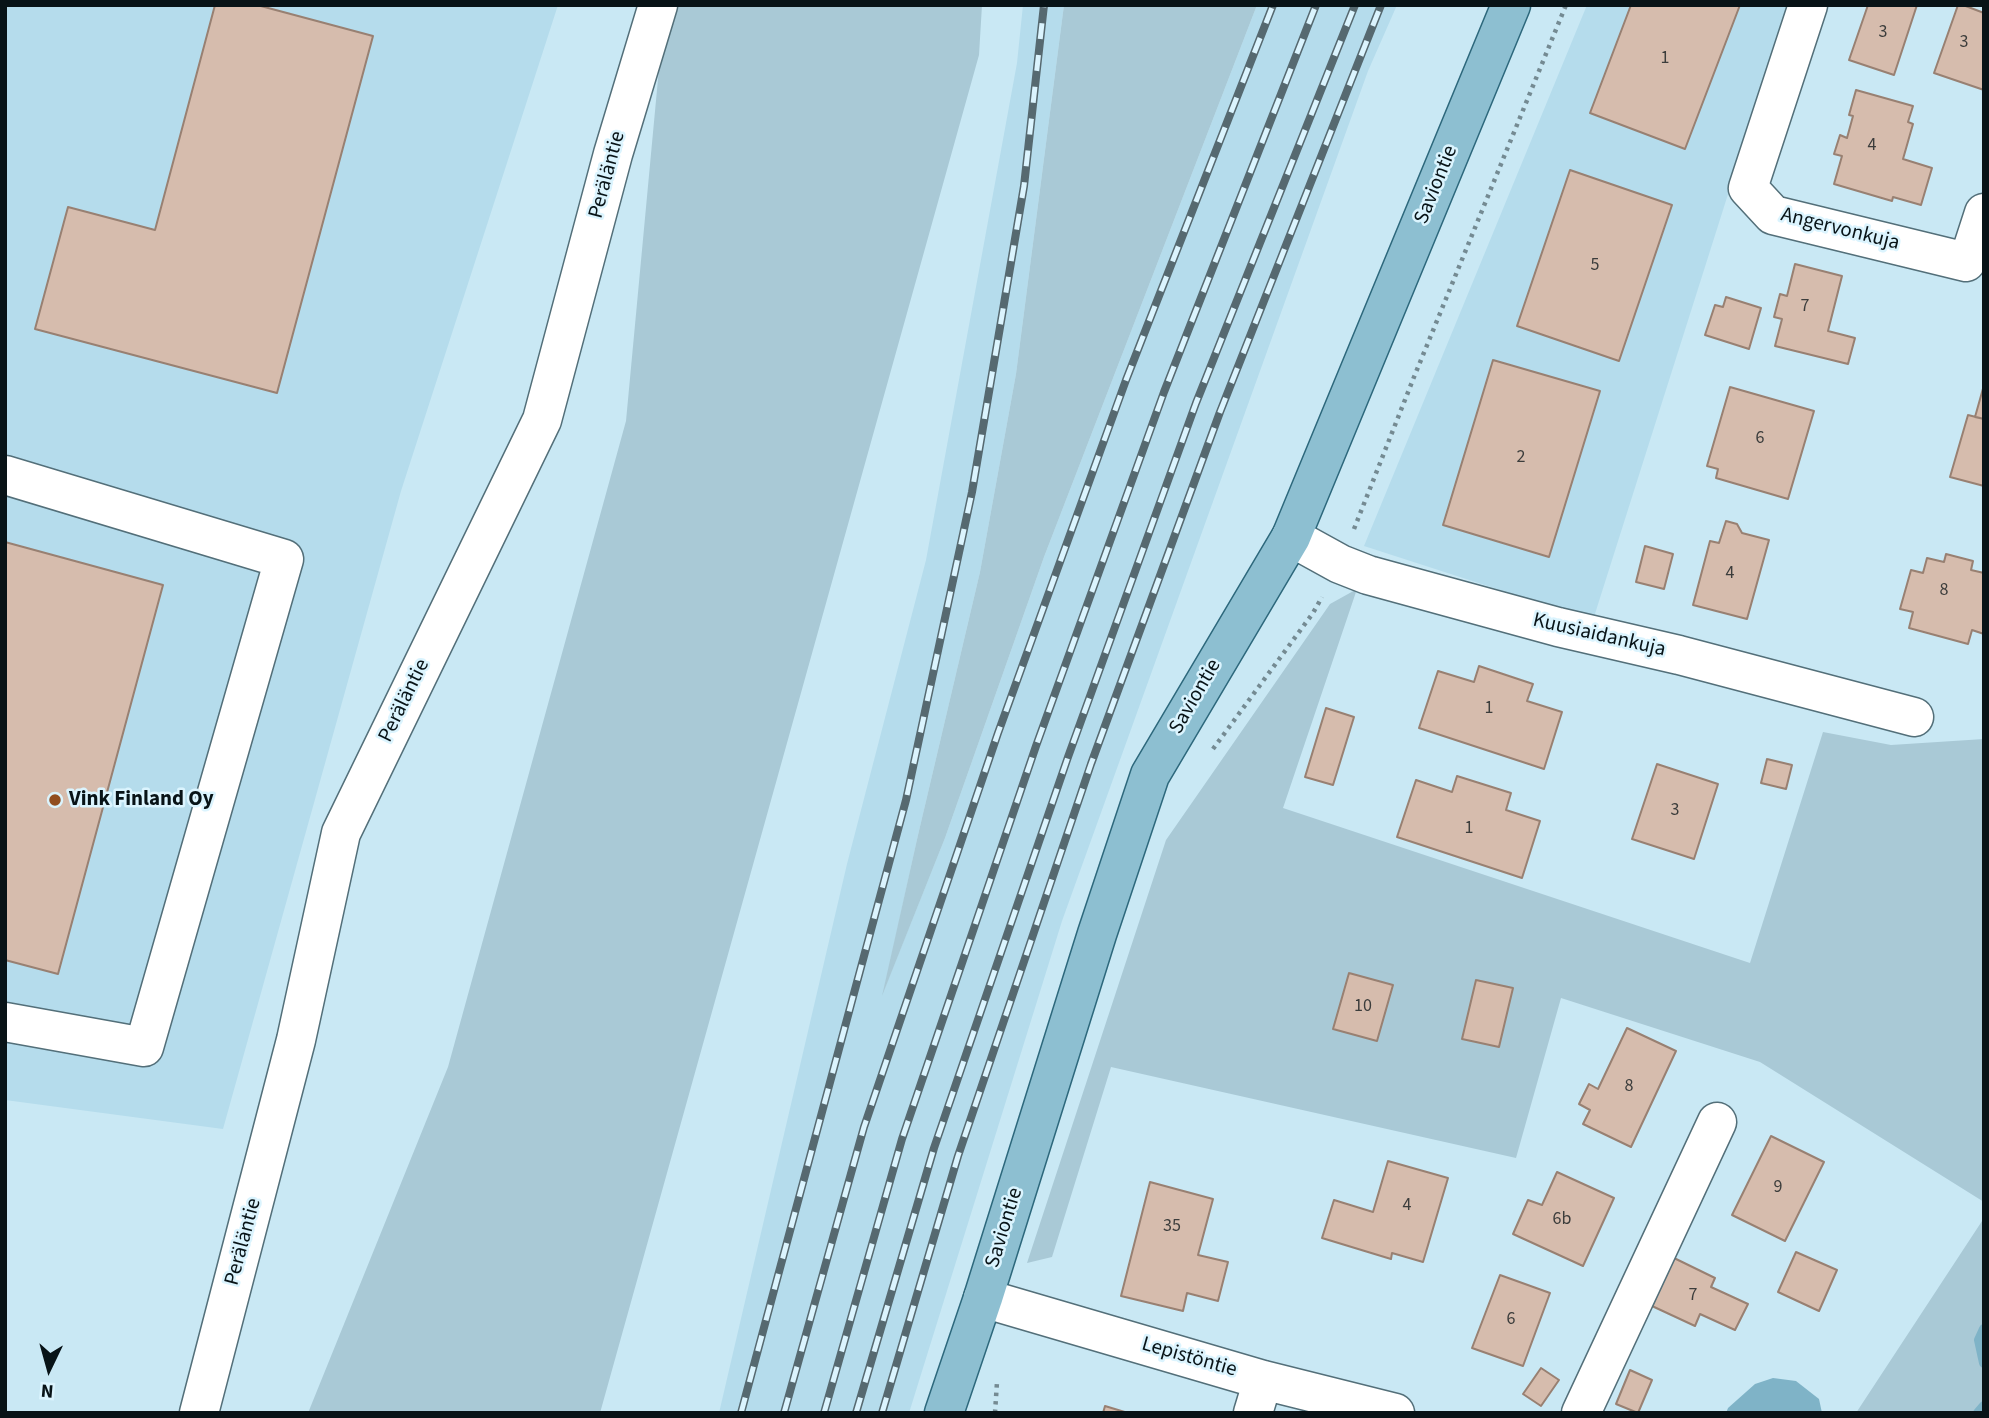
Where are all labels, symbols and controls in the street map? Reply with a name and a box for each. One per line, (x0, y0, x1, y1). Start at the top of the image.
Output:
house number: 3 (1879, 22, 1887, 44)
house number: 3 (1960, 32, 1968, 54)
house number: 1 (1661, 48, 1669, 70)
street label: Peräläntie (584, 129, 632, 221)
house number: 4 (1868, 135, 1876, 157)
street label: Saviontie (1410, 142, 1464, 228)
street label: Angervonkuja (1778, 203, 1902, 257)
house number: 5 (1591, 255, 1599, 277)
house number: 7 (1801, 296, 1809, 318)
house number: 6 (1756, 428, 1764, 450)
house number: 2 (1517, 447, 1525, 469)
house number: 4 (1726, 563, 1734, 585)
house number: 8 (1940, 580, 1948, 602)
street label: Kuusiaidankuja (1530, 608, 1668, 664)
street label: Peräläntie (374, 655, 436, 747)
street label: Saviontie (1165, 655, 1227, 739)
house number: 1 (1485, 698, 1493, 720)
place label: Vink Finland Oy (69, 787, 214, 813)
marker: Vink Finland Oy (47, 792, 63, 808)
house number: 3 (1671, 800, 1679, 822)
house number: 1 (1465, 818, 1473, 840)
house number: 10 (1354, 996, 1372, 1018)
house number: 8 (1625, 1076, 1633, 1098)
house number: 9 (1774, 1177, 1782, 1199)
street label: Saviontie (981, 1185, 1029, 1271)
house number: 4 (1403, 1195, 1411, 1217)
street label: Peräläntie (220, 1196, 268, 1288)
house number: 6b (1553, 1209, 1571, 1231)
house number: 35 (1163, 1216, 1181, 1238)
house number: 7 (1689, 1285, 1697, 1307)
house number: 6 (1507, 1309, 1515, 1331)
street label: Lepistöntie (1138, 1332, 1240, 1384)
north arrow (14, 1334, 84, 1404)
text: N (40, 1376, 55, 1404)

